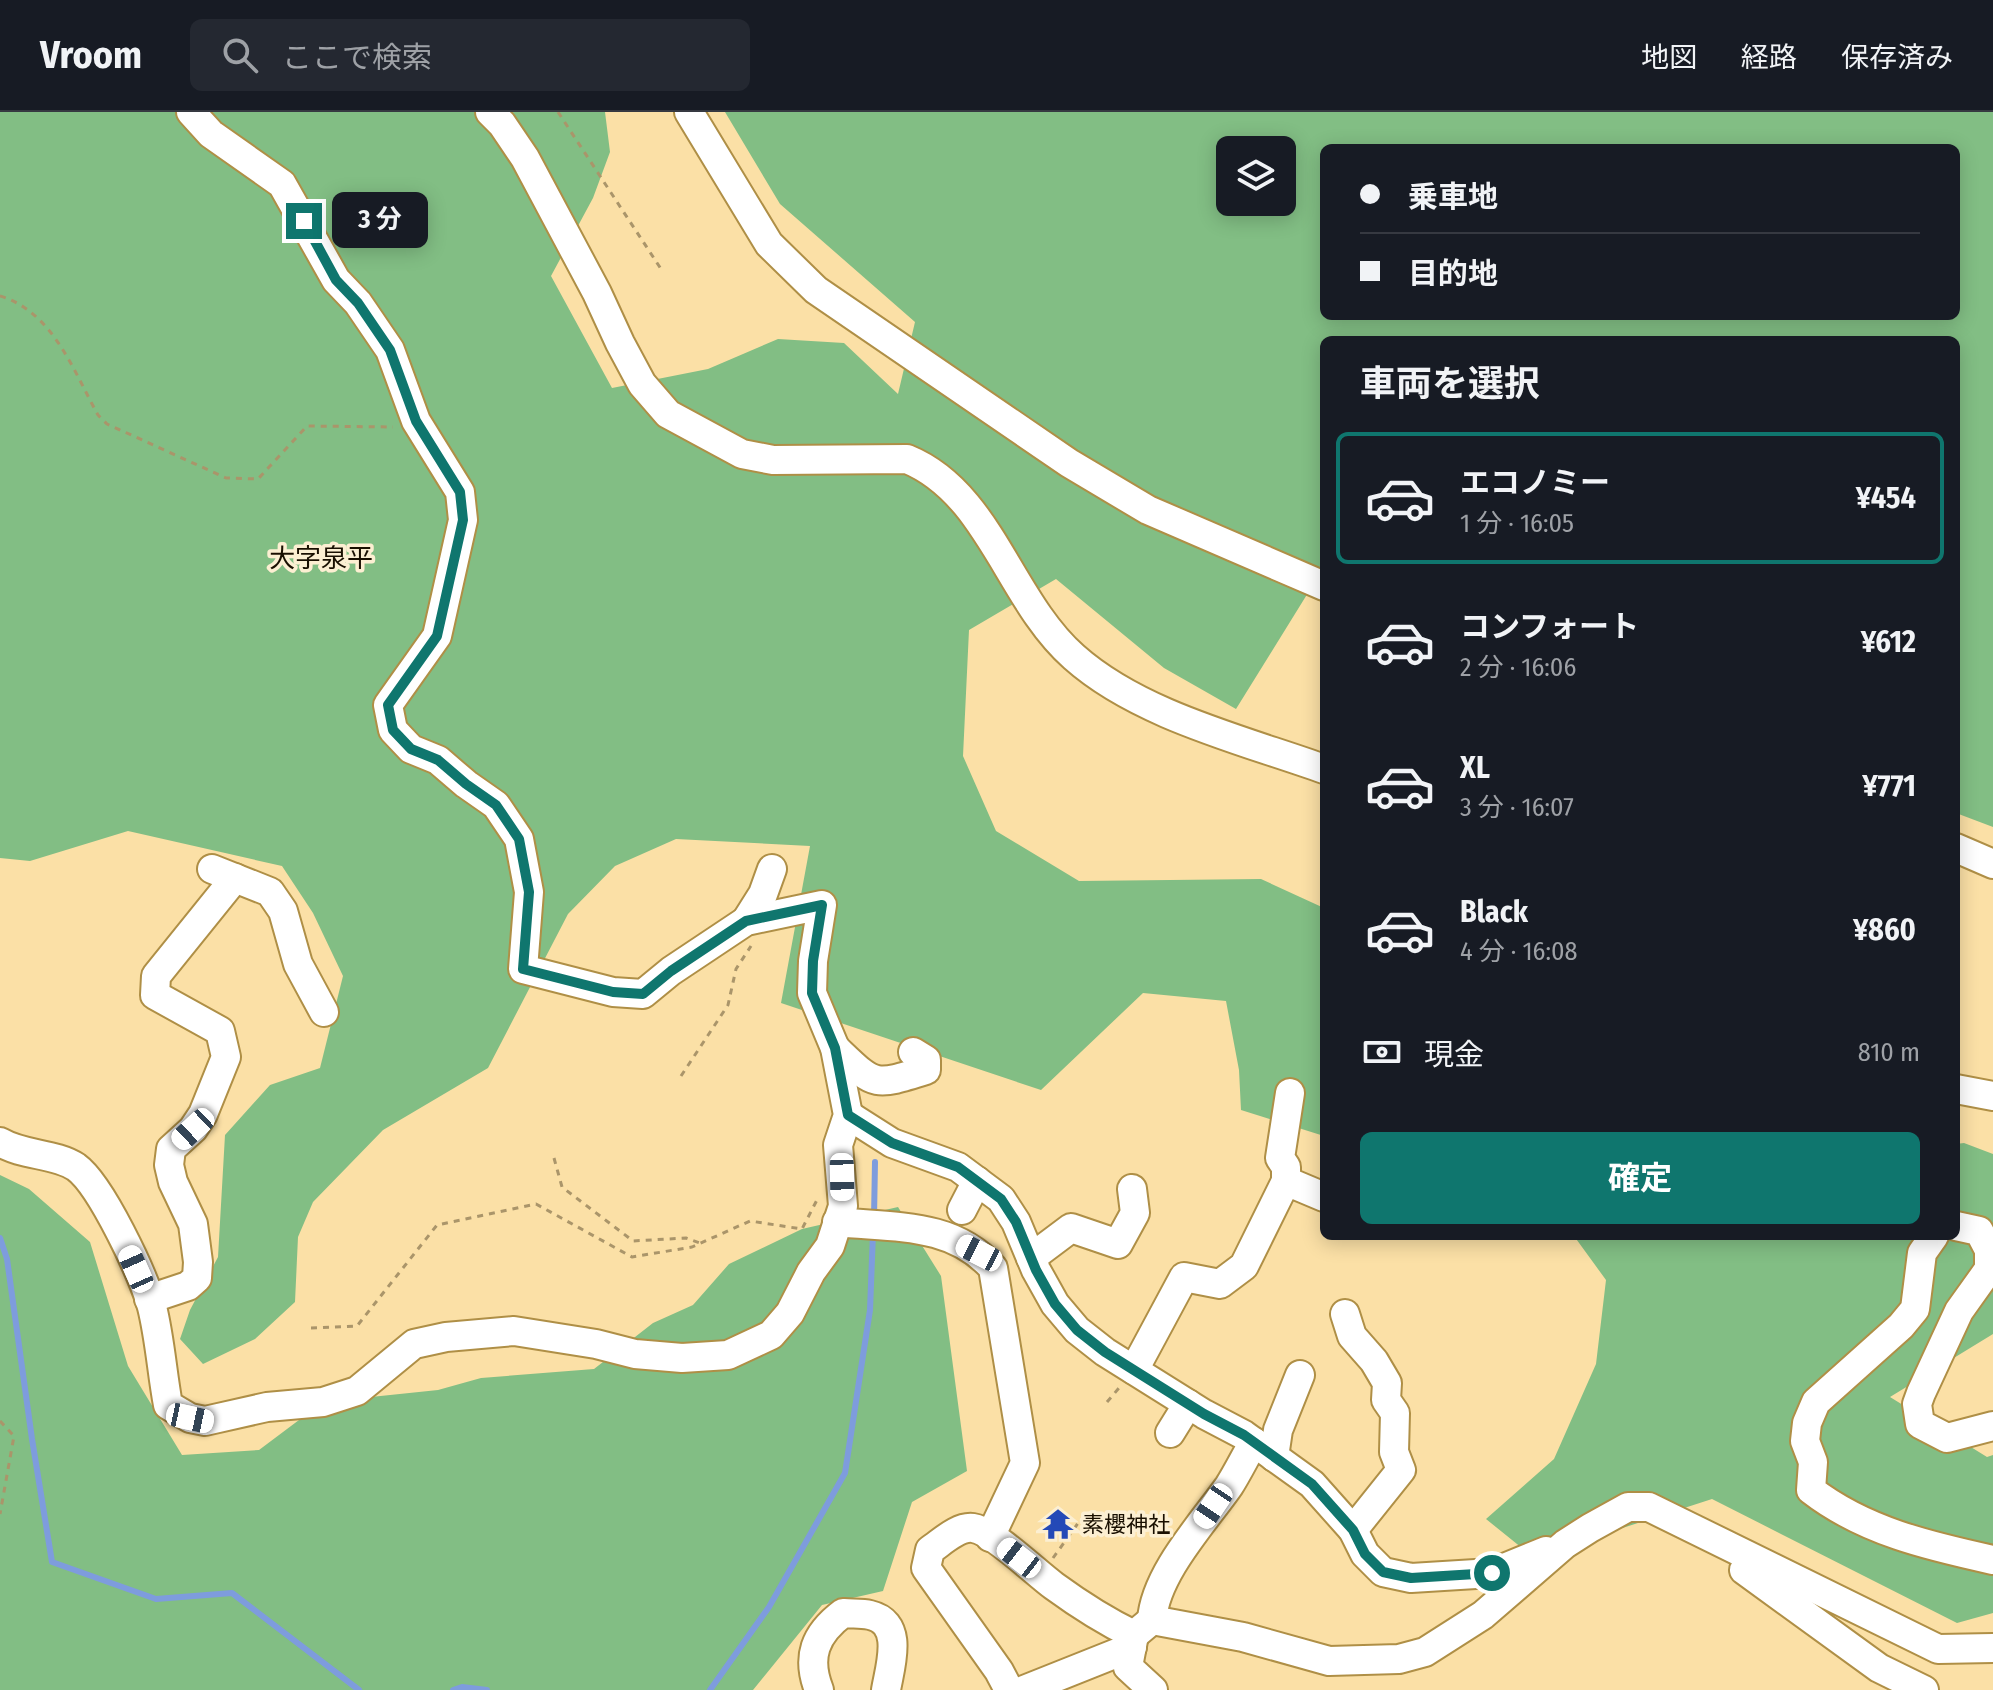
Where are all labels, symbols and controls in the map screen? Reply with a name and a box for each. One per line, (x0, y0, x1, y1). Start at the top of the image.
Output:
search box (190, 19, 750, 91)
text: Vroom (40, 32, 142, 78)
icon: search (218, 33, 262, 77)
text: ここで検索 (282, 40, 432, 76)
text: 地図 (1641, 41, 1697, 74)
text: 経路 (1741, 41, 1797, 74)
text: 保存済み (1841, 41, 1953, 74)
map controls (1216, 136, 1296, 216)
button: layers (1216, 136, 1296, 216)
text: 乗車地 (1408, 179, 1498, 215)
callout: 3 分 (332, 193, 428, 249)
route end (286, 203, 322, 239)
text: 3 分 (358, 204, 402, 235)
text: 目的地 (1408, 256, 1498, 292)
text: 車両を選択 (1360, 362, 1540, 406)
icon: car (1364, 462, 1436, 534)
text: エコノミー (1460, 465, 1610, 501)
text: ¥454 (1856, 480, 1916, 516)
text: 1 分 · 16:05 (1460, 508, 1574, 539)
district label: 大字泉平 (269, 543, 373, 574)
icon: car (1364, 606, 1436, 678)
text: コンフォート (1460, 609, 1639, 645)
text: ¥612 (1861, 624, 1916, 660)
text: 2 分 · 16:06 (1460, 652, 1576, 683)
icon: car (1364, 750, 1436, 822)
text: XL (1460, 750, 1490, 786)
text: ¥771 (1862, 768, 1916, 804)
text: 3 分 · 16:07 (1460, 792, 1574, 823)
icon: car (1364, 894, 1436, 966)
text: Black (1460, 894, 1528, 930)
text: ¥860 (1853, 912, 1916, 948)
text: 4 分 · 16:08 (1460, 936, 1578, 967)
icon: cash (1360, 1030, 1404, 1074)
text: 現金 (1424, 1037, 1484, 1073)
text: 810 m (1858, 1037, 1920, 1068)
car (167, 1104, 219, 1154)
button: 確定 (1360, 1132, 1920, 1224)
car (830, 1153, 854, 1201)
car (952, 1231, 1006, 1275)
car (115, 1242, 157, 1296)
car (164, 1401, 216, 1435)
car (1190, 1479, 1236, 1533)
temple icon: 素櫻神社 (1041, 1507, 1075, 1541)
place label: 素櫻神社 (1082, 1511, 1170, 1538)
car (993, 1534, 1045, 1582)
route start (1474, 1555, 1510, 1591)

